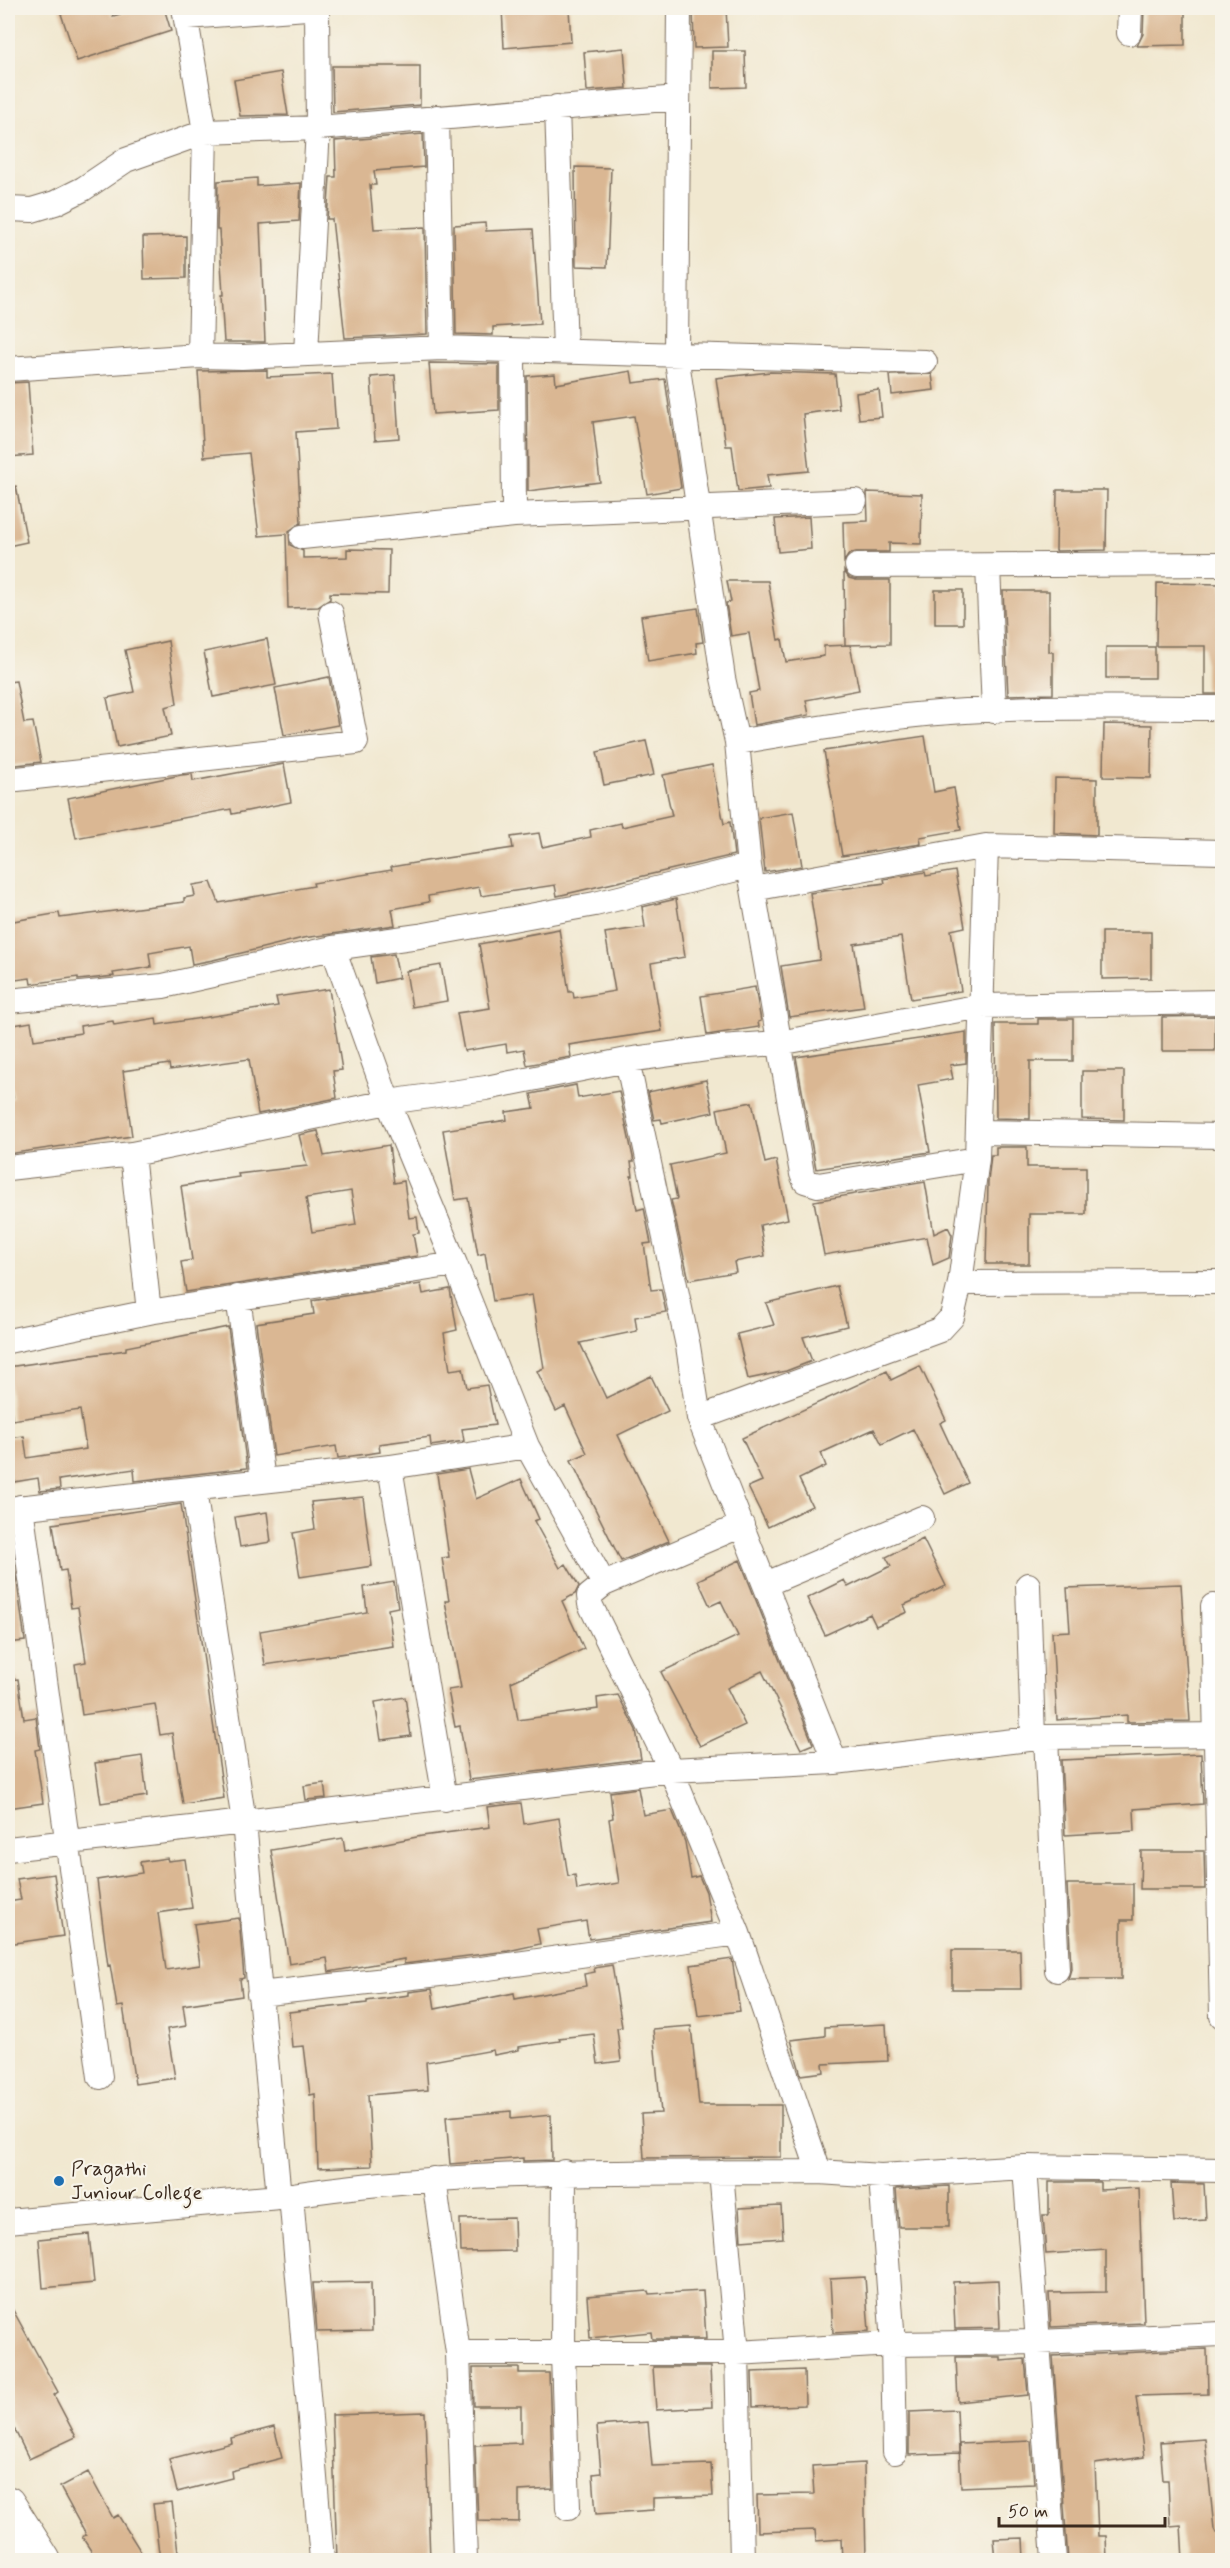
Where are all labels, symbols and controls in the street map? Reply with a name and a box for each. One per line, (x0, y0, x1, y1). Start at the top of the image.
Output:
place label: Pragathi Juniour College (71, 2155, 203, 2209)
marker: Pragathi Juniour College (52, 2174, 66, 2188)
scale bar (999, 2490, 1166, 2528)
text: 50 m (1008, 2500, 1048, 2524)

